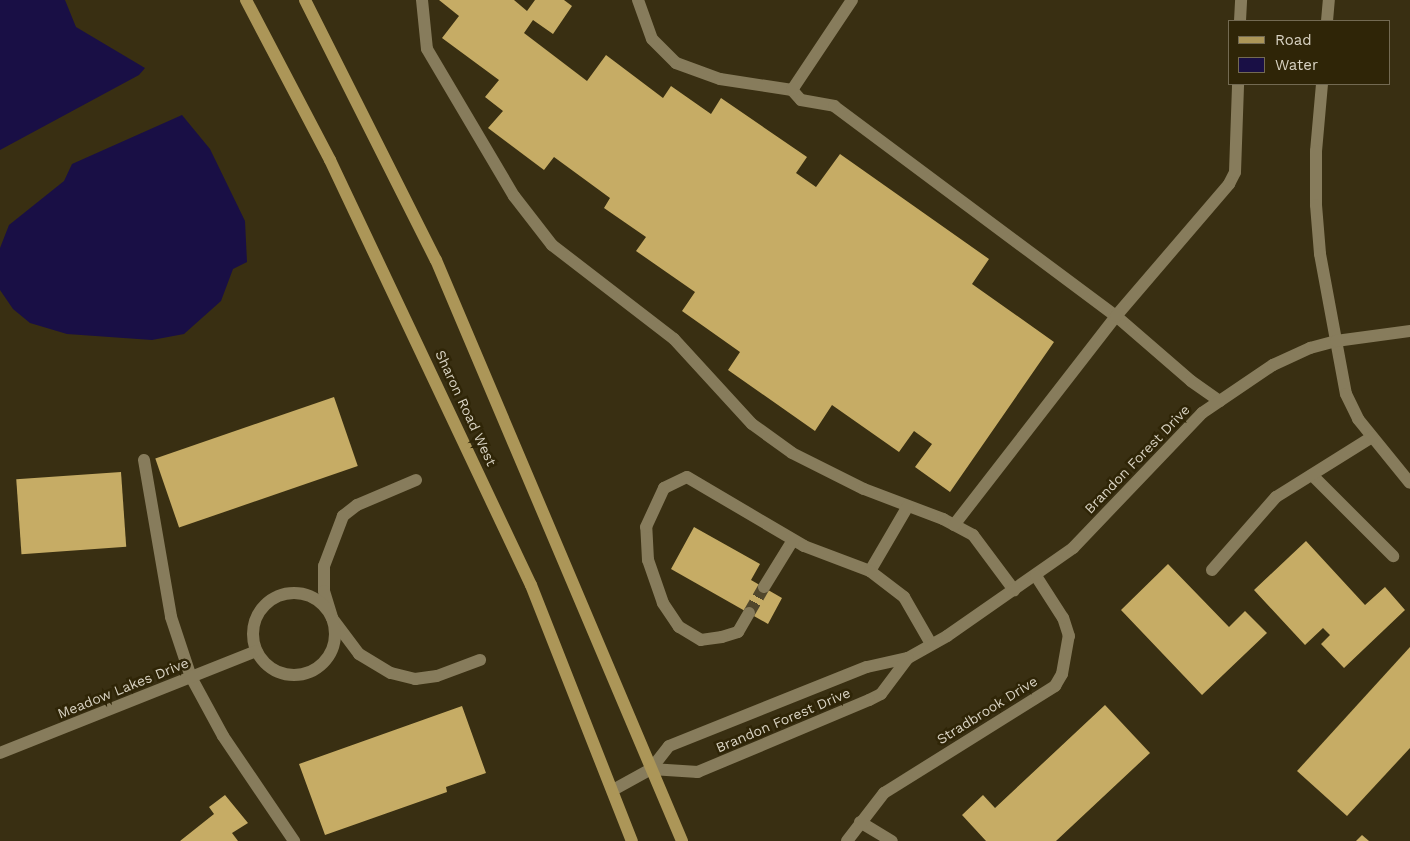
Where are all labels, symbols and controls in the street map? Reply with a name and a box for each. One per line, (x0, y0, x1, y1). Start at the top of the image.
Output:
legend (1228, 20, 1390, 85)
text: Road (1275, 31, 1312, 49)
text: Water (1275, 56, 1318, 74)
street label: Sharon Road West (432, 347, 500, 469)
street label: Brandon Forest Drive (1081, 401, 1193, 517)
street label: Meadow Lakes Drive (55, 654, 191, 722)
street label: Stradbrook Drive (934, 672, 1040, 748)
street label: Brandon Forest Drive (713, 684, 853, 756)

